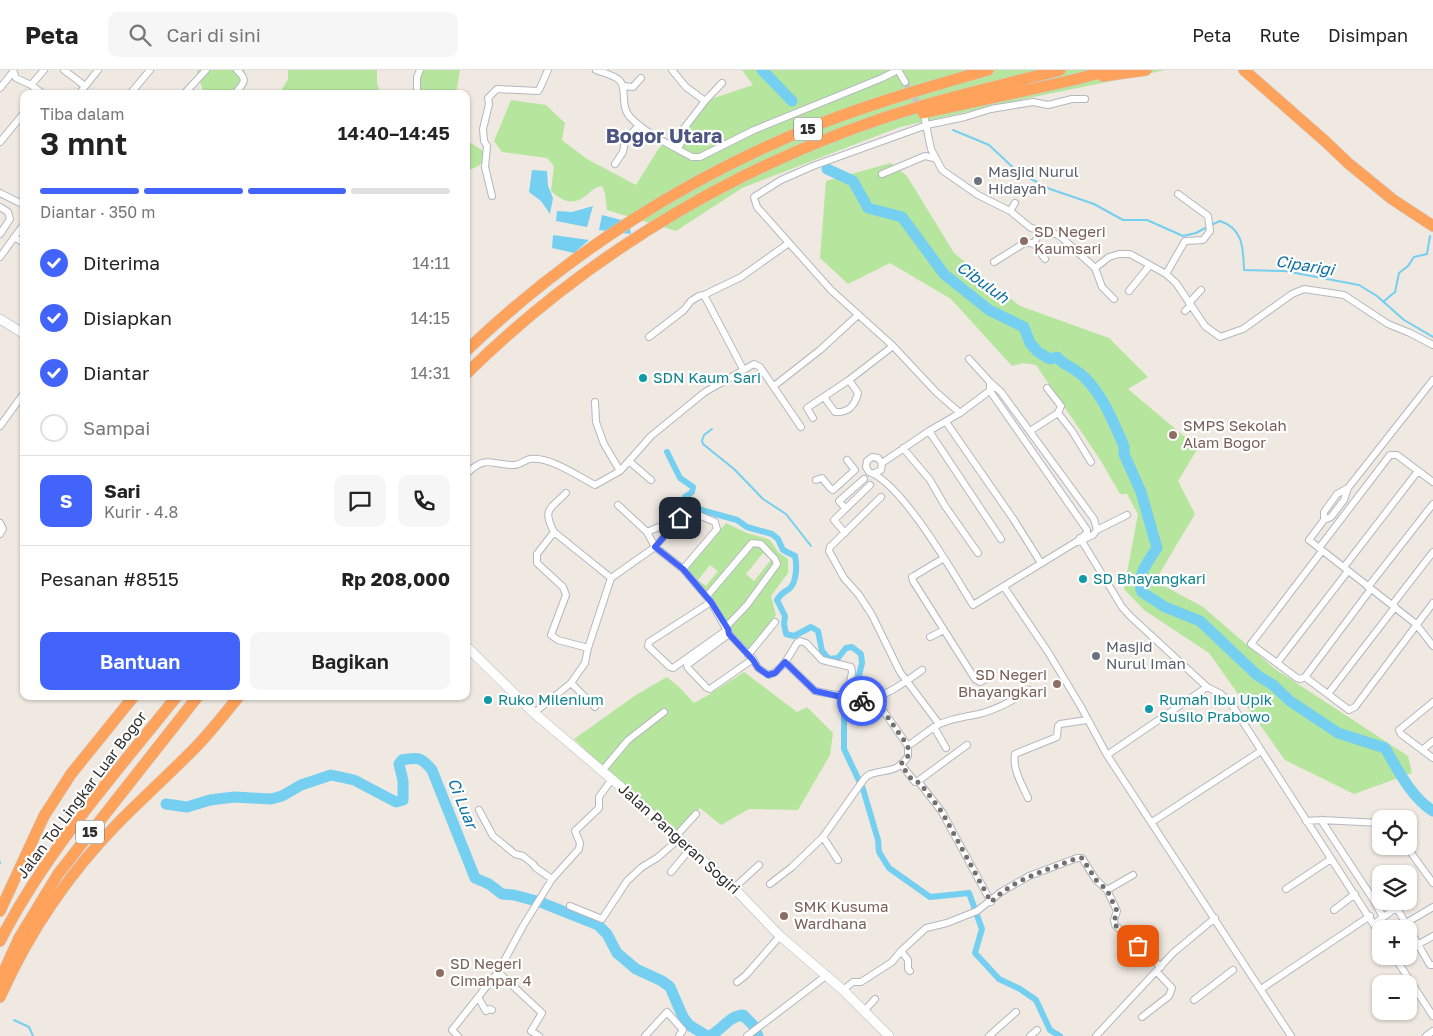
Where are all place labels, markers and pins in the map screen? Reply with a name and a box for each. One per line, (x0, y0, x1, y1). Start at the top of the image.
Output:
place label: Masjid Nurul Hidayah (988, 162, 1079, 197)
marker: Masjid Nurul Hidayah (972, 175, 984, 187)
place label: SD Negeri Kaumsari (1034, 222, 1106, 257)
marker: SD Negeri Kaumsari (1018, 235, 1030, 247)
place label: SDN Kaum Sari (653, 368, 761, 386)
marker: SDN Kaum Sari (637, 372, 649, 384)
place label: SMPS Sekolah Alam Bogor (1183, 416, 1287, 451)
marker: SMPS Sekolah Alam Bogor (1167, 429, 1179, 441)
pin (659, 497, 701, 539)
place label: SD Bhayangkari (1093, 569, 1206, 587)
marker: SD Bhayangkari (1077, 573, 1089, 585)
place label: Masjid Nurul Iman (1106, 637, 1186, 672)
marker: Masjid Nurul Iman (1090, 650, 1102, 662)
place label: SD Negeri Bhayangkari (958, 665, 1047, 700)
marker: SD Negeri Bhayangkari (1051, 678, 1063, 690)
place label: Ruko Milenium (498, 690, 604, 708)
place label: Rumah Ibu Upik Susilo Prabowo (1159, 690, 1273, 725)
marker: Ruko Milenium (482, 694, 494, 706)
marker: Rumah Ibu Upik Susilo Prabowo (1143, 703, 1155, 715)
place label: SMK Kusuma Wardhana (794, 897, 889, 932)
marker: SMK Kusuma Wardhana (778, 910, 790, 922)
pin (1117, 925, 1159, 967)
place label: SD Negeri Cimahpar 4 (450, 954, 532, 989)
marker: SD Negeri Cimahpar 4 (434, 967, 446, 979)

